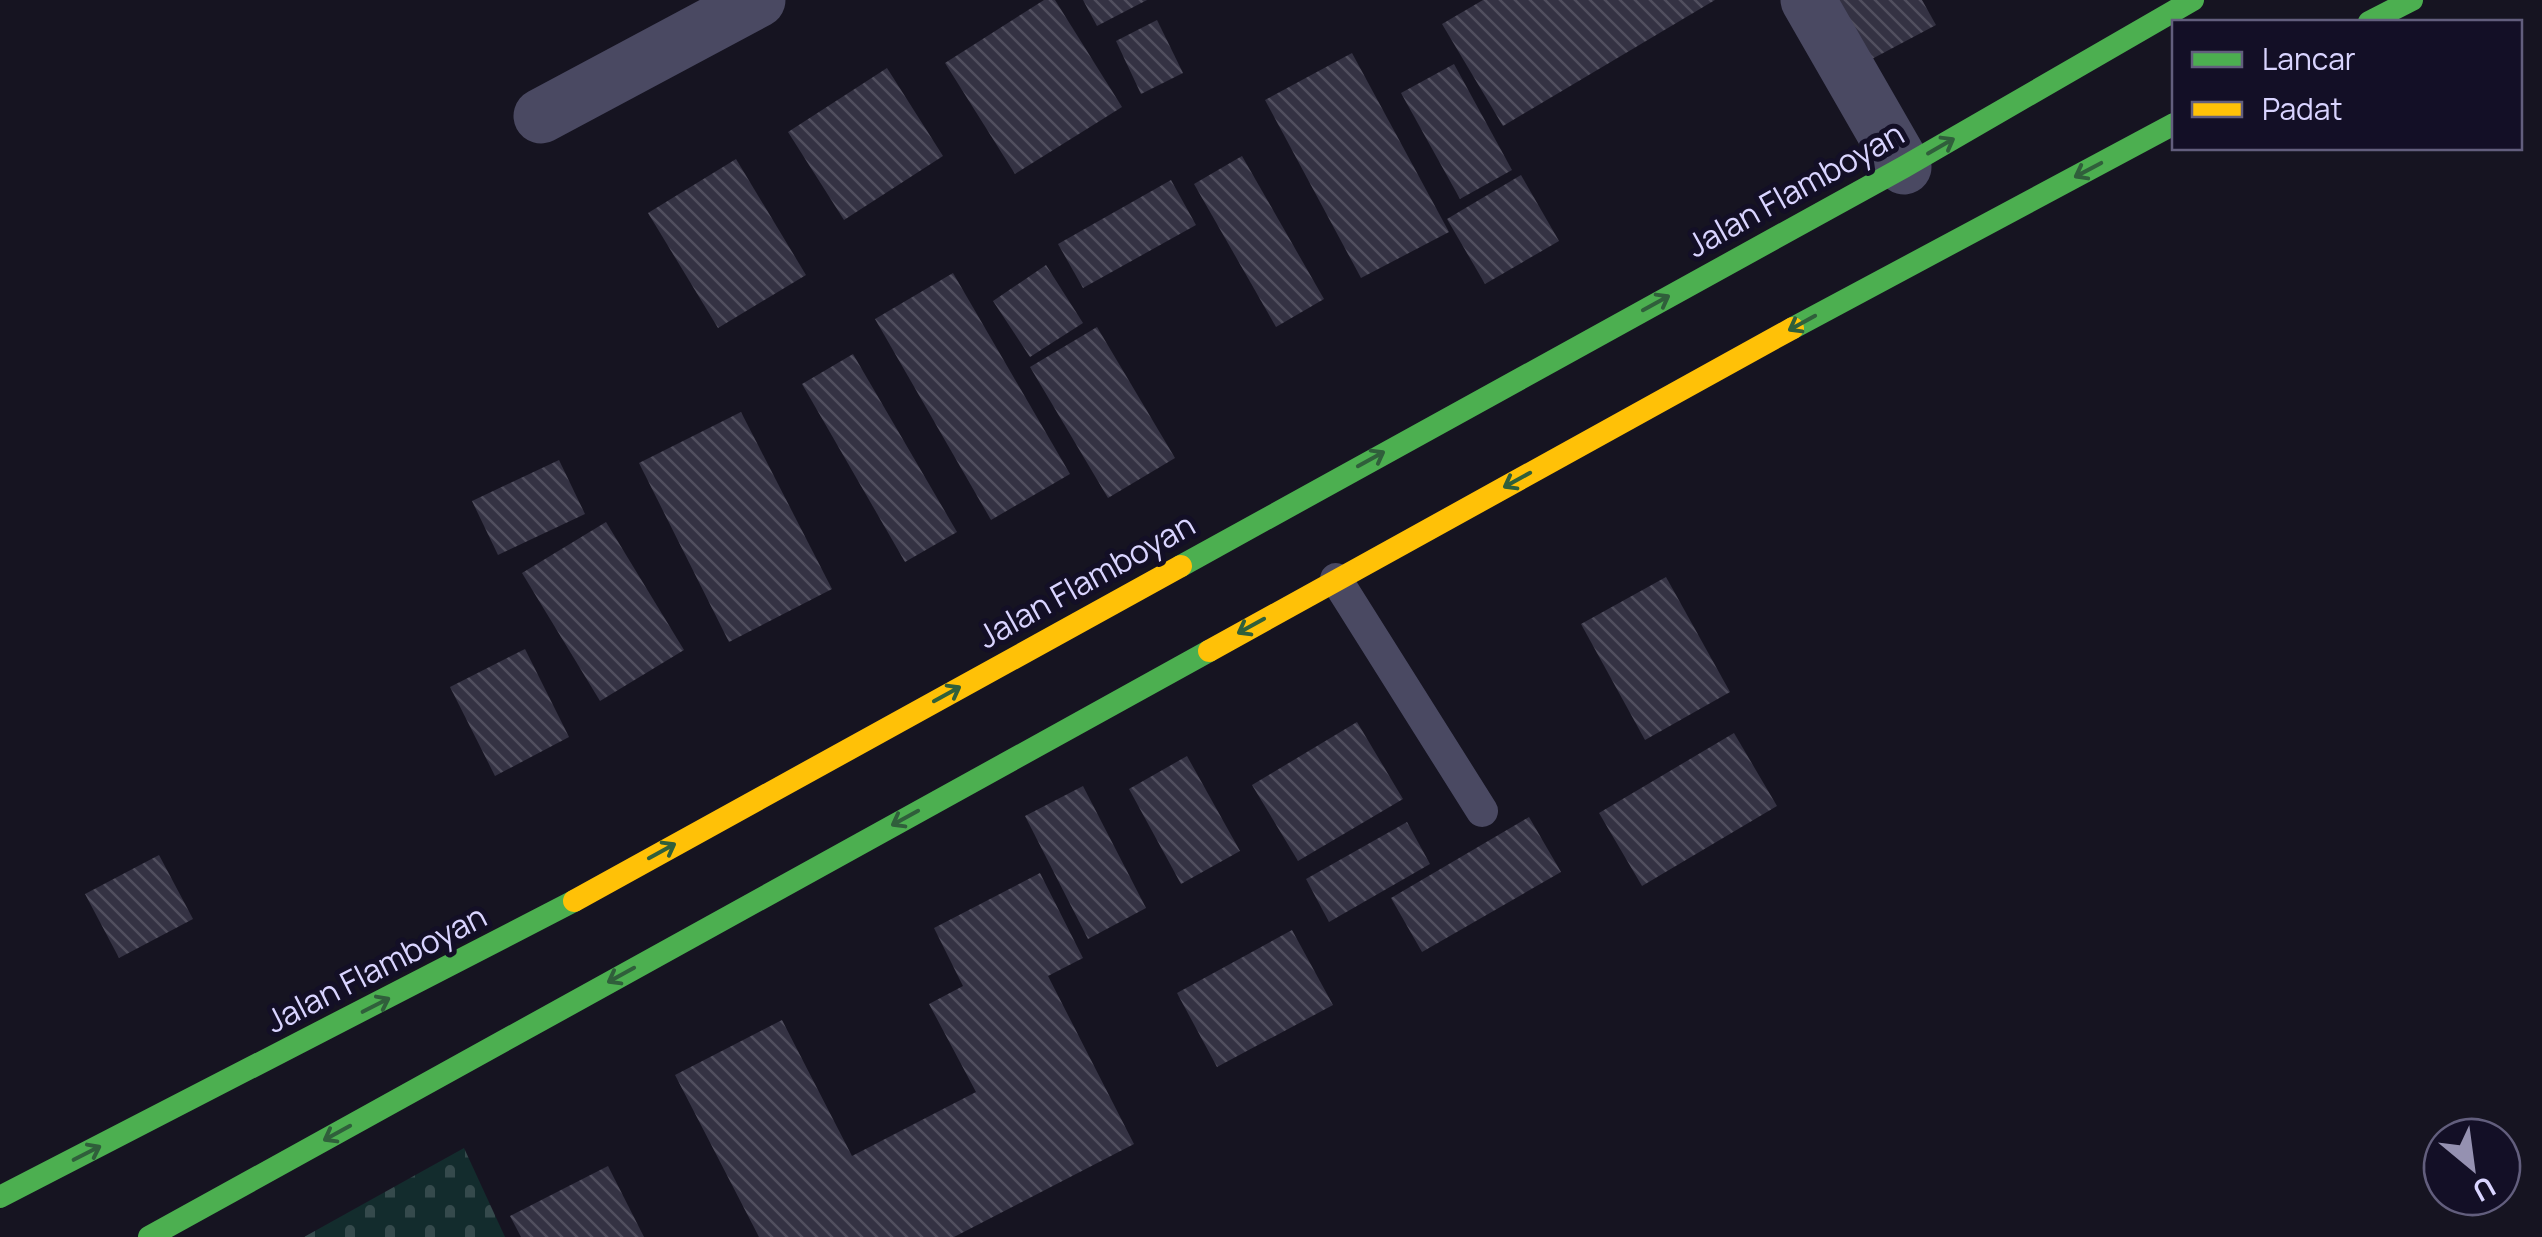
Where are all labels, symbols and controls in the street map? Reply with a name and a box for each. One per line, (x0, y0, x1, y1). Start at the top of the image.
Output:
legend (2172, 20, 2522, 150)
text: Lancar (2262, 38, 2356, 79)
text: Padat (2262, 88, 2343, 129)
street label: Jalan Flamboyan (1678, 111, 1912, 267)
one-way arrow (1926, 135, 1955, 155)
one-way arrow (2074, 160, 2104, 180)
one-way arrow (1641, 292, 1671, 312)
one-way arrow (1787, 313, 1817, 333)
one-way arrow (1356, 449, 1386, 468)
one-way arrow (1503, 470, 1532, 490)
street label: Jalan Flamboyan (969, 502, 1203, 658)
one-way arrow (1236, 617, 1266, 637)
one-way arrow (931, 683, 961, 703)
one-way arrow (891, 808, 921, 828)
one-way arrow (647, 841, 677, 861)
street label: Jalan Flamboyan (258, 893, 494, 1043)
one-way arrow (607, 966, 636, 986)
one-way arrow (361, 995, 390, 1014)
north arrow (2422, 1117, 2522, 1217)
one-way arrow (322, 1123, 352, 1143)
one-way arrow (71, 1143, 101, 1162)
text: U (2467, 1168, 2503, 1211)

